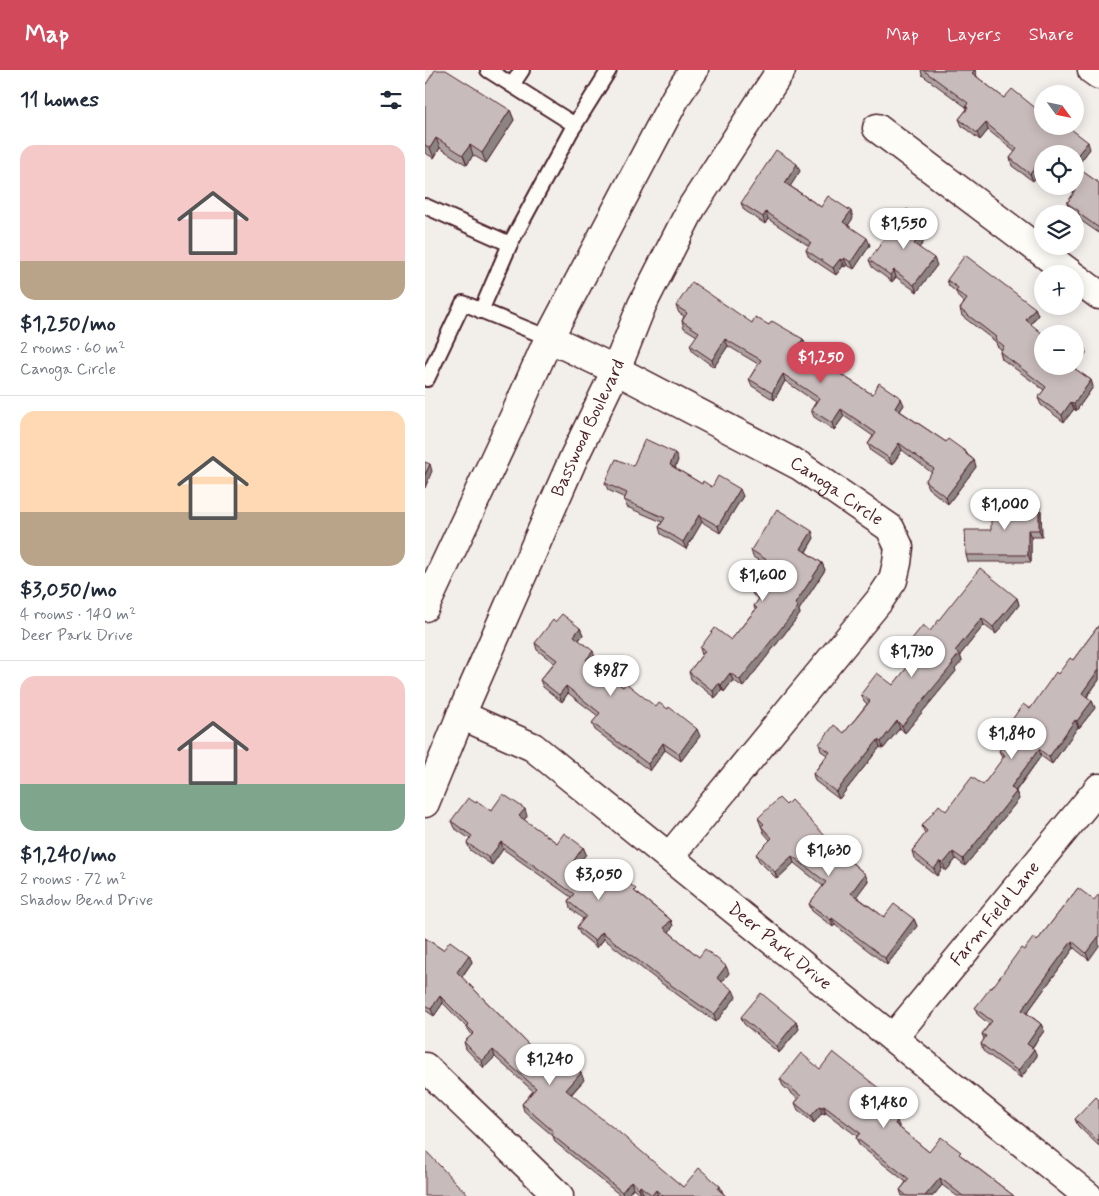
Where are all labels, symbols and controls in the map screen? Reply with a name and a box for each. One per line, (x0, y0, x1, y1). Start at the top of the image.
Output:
text: Map (25, 20, 69, 51)
text: Map (886, 23, 919, 47)
text: Layers (947, 23, 1001, 47)
text: Share (1029, 23, 1074, 47)
north arrow (1034, 85, 1084, 135)
map controls (1034, 85, 1084, 375)
text: 11 homes (20, 86, 99, 114)
icon: filters (377, 86, 405, 114)
button: locate (1034, 145, 1084, 195)
icon: home (168, 178, 258, 268)
button: layers (1034, 205, 1084, 255)
pin: $1,550 (863, 208, 945, 250)
text: $1,550 (881, 213, 927, 234)
button: + (1034, 265, 1084, 315)
text: $1,250/mo (20, 310, 116, 338)
button: − (1034, 325, 1084, 375)
text: 2 rooms · 60 m² (20, 338, 125, 359)
pin: $1,250 (780, 342, 862, 384)
text: $1,250 (798, 347, 844, 368)
street label: Basswood Boulevard (546, 356, 631, 501)
text: Canoga Circle (20, 359, 116, 380)
icon: home (168, 443, 258, 533)
street label: Canoga Circle (786, 451, 888, 532)
pin: $1,000 (964, 488, 1046, 531)
text: $1,000 (981, 494, 1029, 515)
pin: $1,600 (722, 560, 804, 602)
text: $1,600 (739, 565, 787, 586)
text: $3,050/mo (20, 576, 117, 604)
text: 4 rooms · 140 m² (20, 604, 136, 625)
text: Deer Park Drive (20, 625, 133, 646)
pin: $1,730 (871, 636, 953, 678)
text: $1,730 (890, 641, 934, 662)
pin: $987 (581, 654, 641, 697)
text: $987 (594, 660, 628, 681)
icon: home (168, 708, 258, 798)
pin: $1,840 (971, 718, 1053, 760)
text: $1,840 (988, 723, 1036, 744)
pin: $1,630 (788, 834, 870, 877)
text: $1,630 (807, 840, 851, 861)
text: $1,240/mo (20, 841, 116, 869)
street label: Farm Field Lane (945, 856, 1046, 971)
pin: $3,050 (558, 858, 640, 901)
text: $3,050 (575, 864, 623, 885)
text: 2 rooms · 72 m² (20, 869, 126, 890)
text: Shadow Bend Drive (20, 890, 153, 911)
street label: Deer Park Drive (723, 897, 837, 996)
pin: $1,240 (509, 1044, 591, 1086)
text: $1,240 (527, 1049, 573, 1070)
pin: $1,480 (843, 1086, 925, 1129)
text: $1,480 (860, 1092, 908, 1113)

